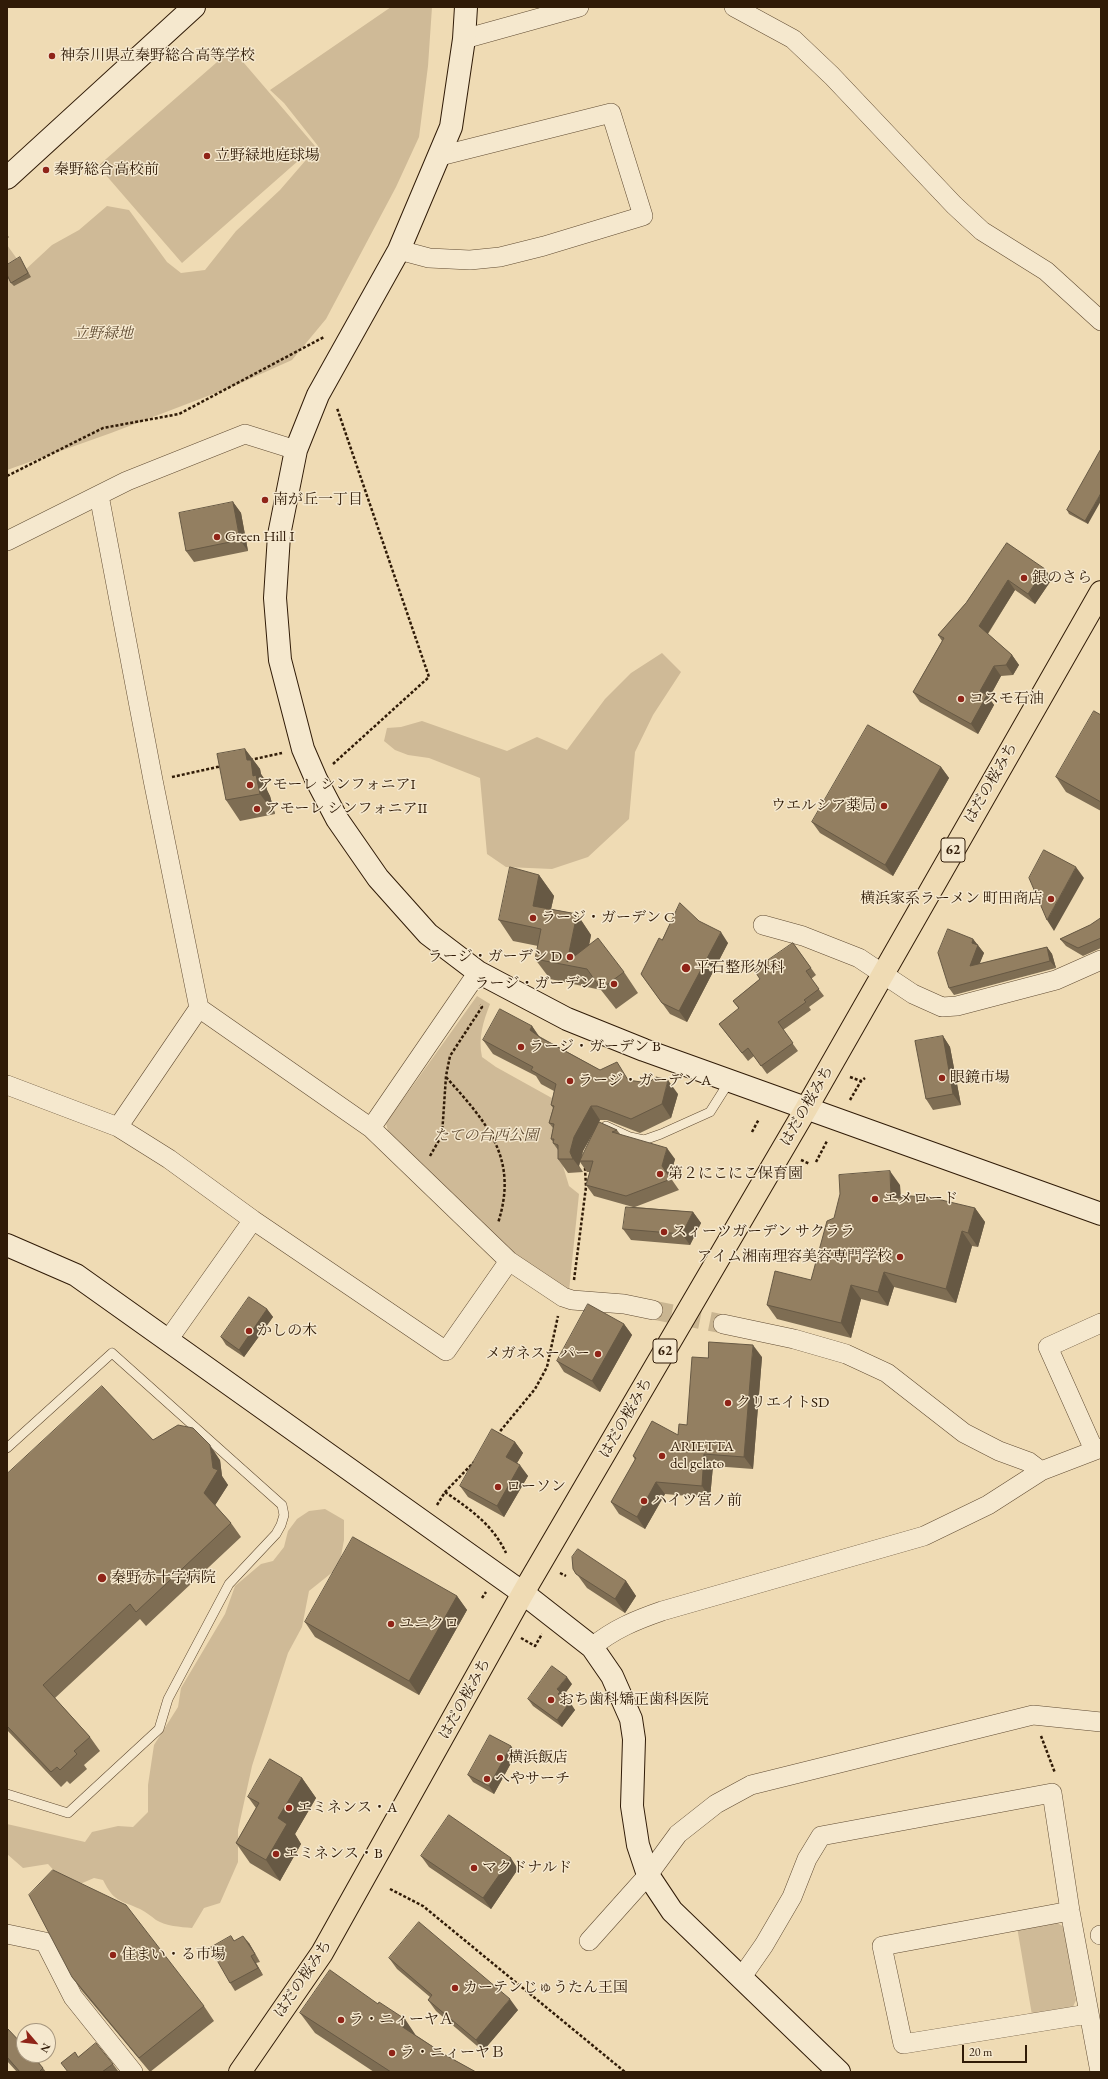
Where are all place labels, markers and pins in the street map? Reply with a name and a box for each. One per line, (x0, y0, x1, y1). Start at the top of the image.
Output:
place label: 神奈川県立秦野総合高等学校 (60, 47, 255, 65)
marker: 神奈川県立秦野総合高等学校 (47, 51, 57, 61)
place label: 立野緑地庭球場 (215, 147, 320, 165)
marker: 立野緑地庭球場 (202, 151, 212, 161)
place label: 秦野総合高校前 (54, 161, 159, 179)
marker: 秦野総合高校前 (41, 165, 51, 175)
place label: 南が丘一丁目 (273, 491, 363, 509)
marker: 南が丘一丁目 (260, 495, 270, 505)
place label: Green Hill Ⅰ (225, 528, 295, 546)
marker: Green Hill Ⅰ (212, 532, 222, 542)
place label: 銀のさら (1032, 569, 1092, 587)
marker: 銀のさら (1019, 573, 1029, 583)
place label: コスモ石油 (969, 690, 1044, 708)
marker: コスモ石油 (956, 694, 966, 704)
place label: アモーレ シンフォニアⅠ (258, 776, 415, 794)
marker: アモーレ シンフォニアⅠ (245, 780, 255, 790)
place label: ウエルシア薬局 (771, 797, 876, 815)
place label: アモーレ シンフォニアⅡ (265, 800, 427, 818)
marker: ウエルシア薬局 (879, 801, 889, 811)
marker: アモーレ シンフォニアⅡ (252, 804, 262, 814)
place label: 横浜家系ラーメン 町田商店 (860, 890, 1043, 908)
marker: 横浜家系ラーメン 町田商店 (1046, 894, 1056, 904)
place label: ラージ・ガーデン C (541, 909, 675, 927)
marker: ラージ・ガーデン C (528, 913, 538, 923)
place label: ラージ・ガーデン D (428, 948, 562, 966)
marker: ラージ・ガーデン D (565, 952, 575, 962)
place label: 平石整形外科 (695, 959, 785, 977)
marker: 平石整形外科 (680, 962, 692, 974)
place label: ラージ・ガーデン E (475, 975, 606, 993)
marker: ラージ・ガーデン E (609, 979, 619, 989)
place label: ラージ・ガーデン B (529, 1038, 661, 1056)
marker: ラージ・ガーデン B (516, 1042, 526, 1052)
place label: 眼鏡市場 (950, 1069, 1010, 1087)
place label: ラージ・ガーデン A (578, 1072, 711, 1090)
marker: 眼鏡市場 (937, 1073, 947, 1083)
marker: ラージ・ガーデン A (565, 1076, 575, 1086)
place label: 第２にこにこ保育園 (668, 1165, 803, 1183)
marker: 第２にこにこ保育園 (655, 1169, 665, 1179)
place label: エメロード (883, 1190, 958, 1208)
marker: エメロード (870, 1194, 880, 1204)
place label: スィーツガーデン サクララ (672, 1223, 855, 1241)
marker: スィーツガーデン サクララ (659, 1227, 669, 1237)
place label: アイム湘南理容美容専門学校 (697, 1248, 892, 1266)
marker: アイム湘南理容美容専門学校 (895, 1252, 905, 1262)
place label: かしの木 (257, 1322, 317, 1340)
marker: かしの木 (244, 1326, 254, 1336)
place label: メガネスーパー (486, 1345, 590, 1363)
marker: メガネスーパー (593, 1349, 603, 1359)
place label: クリエイトSD (736, 1394, 829, 1412)
marker: クリエイトSD (723, 1398, 733, 1408)
place label: ARIETTA del gelato (670, 1438, 734, 1473)
marker: ARIETTA del gelato (657, 1451, 667, 1461)
place label: ローソン (506, 1478, 566, 1496)
marker: ローソン (493, 1482, 503, 1492)
place label: ハイツ宮ノ前 (652, 1492, 742, 1510)
marker: ハイツ宮ノ前 (639, 1496, 649, 1506)
place label: 秦野赤十字病院 (111, 1569, 216, 1587)
marker: 秦野赤十字病院 (96, 1572, 108, 1584)
place label: ユニクロ (399, 1615, 459, 1633)
marker: ユニクロ (386, 1619, 396, 1629)
place label: おち歯科矯正歯科医院 (559, 1691, 709, 1709)
marker: おち歯科矯正歯科医院 (546, 1695, 556, 1705)
place label: 横浜飯店 (508, 1749, 568, 1767)
marker: 横浜飯店 (495, 1753, 505, 1763)
place label: へやサーチ (495, 1770, 570, 1788)
marker: へやサーチ (482, 1774, 492, 1784)
place label: エミネンス・A (297, 1799, 397, 1817)
marker: エミネンス・A (284, 1803, 294, 1813)
place label: エミネンス・B (284, 1845, 383, 1863)
marker: エミネンス・B (271, 1849, 281, 1859)
place label: マクドナルド (482, 1859, 572, 1877)
marker: マクドナルド (469, 1863, 479, 1873)
place label: 住まい・る市場 (121, 1946, 226, 1964)
marker: 住まい・る市場 (108, 1950, 118, 1960)
place label: カーテンじゅうたん王国 (463, 1979, 628, 1997)
marker: カーテンじゅうたん王国 (450, 1983, 460, 1993)
place label: ラ・ニィーヤＡ (349, 2011, 454, 2029)
marker: ラ・ニィーヤＡ (336, 2015, 346, 2025)
place label: ラ・ニィーヤＢ (400, 2044, 505, 2062)
marker: ラ・ニィーヤＢ (387, 2048, 397, 2058)

